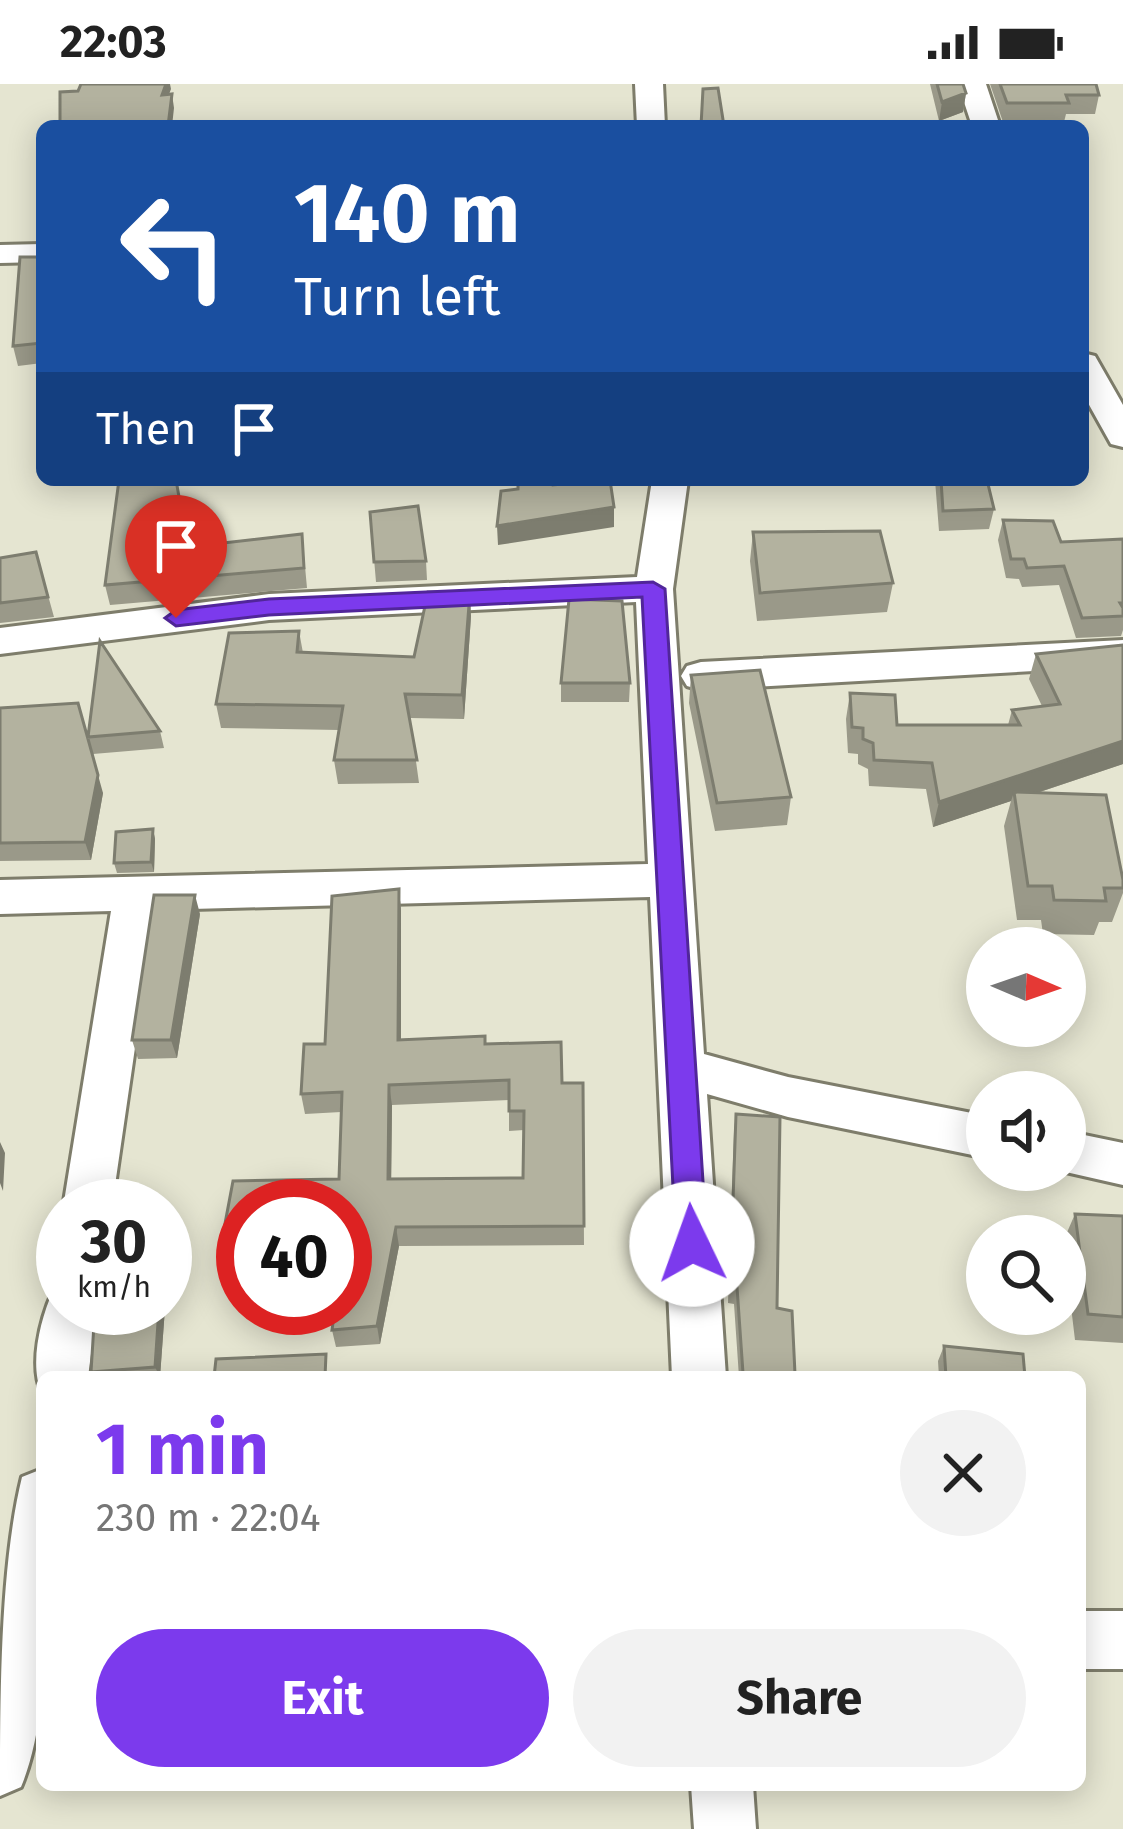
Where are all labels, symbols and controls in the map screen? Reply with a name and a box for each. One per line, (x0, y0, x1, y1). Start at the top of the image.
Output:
text: 22:03 (60, 15, 167, 69)
text: 140 m (294, 163, 520, 264)
icon: left (96, 168, 252, 324)
text: Turn left (294, 265, 501, 329)
icon: arrive (221, 396, 287, 462)
text: Then (96, 402, 197, 456)
pin (125, 495, 227, 618)
icon: arrive (143, 513, 209, 579)
north arrow (966, 927, 1086, 1047)
map controls (966, 927, 1086, 1335)
button: sound (966, 1071, 1086, 1191)
speed limit sign: 40 (216, 1179, 372, 1335)
position arrow (629, 1181, 755, 1307)
text: 30 (81, 1206, 147, 1278)
button: search (966, 1215, 1086, 1335)
text: km/h (77, 1269, 151, 1305)
text: 1 min (96, 1407, 269, 1493)
button: close (900, 1410, 1026, 1536)
text: 230 m · 22:04 (96, 1495, 321, 1541)
button: Exit (96, 1629, 549, 1767)
button: Share (573, 1629, 1026, 1767)

